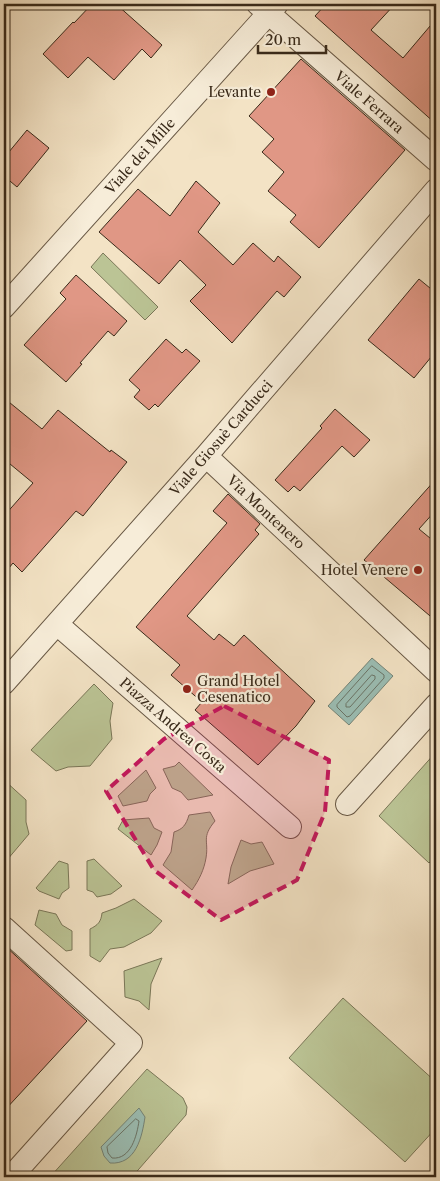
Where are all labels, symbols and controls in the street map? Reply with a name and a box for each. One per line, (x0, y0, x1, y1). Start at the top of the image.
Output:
scale bar (258, 22, 325, 54)
text: 20 m (265, 30, 301, 49)
street label: Viale Ferrara (330, 66, 408, 137)
place label: Levante (208, 83, 261, 101)
marker: Levante (265, 86, 277, 98)
street label: Viale dei Mille (100, 114, 179, 199)
street label: Viale Giosuè Carducci (165, 376, 276, 500)
street label: Via Montenero (223, 471, 309, 553)
place label: Hotel Venere (321, 561, 408, 579)
marker: Hotel Venere (412, 564, 424, 576)
place label: Grand Hotel Cesenatico (197, 672, 280, 706)
street label: Piazza Andrea Costa (116, 674, 231, 777)
marker: Grand Hotel Cesenatico (181, 683, 193, 695)

